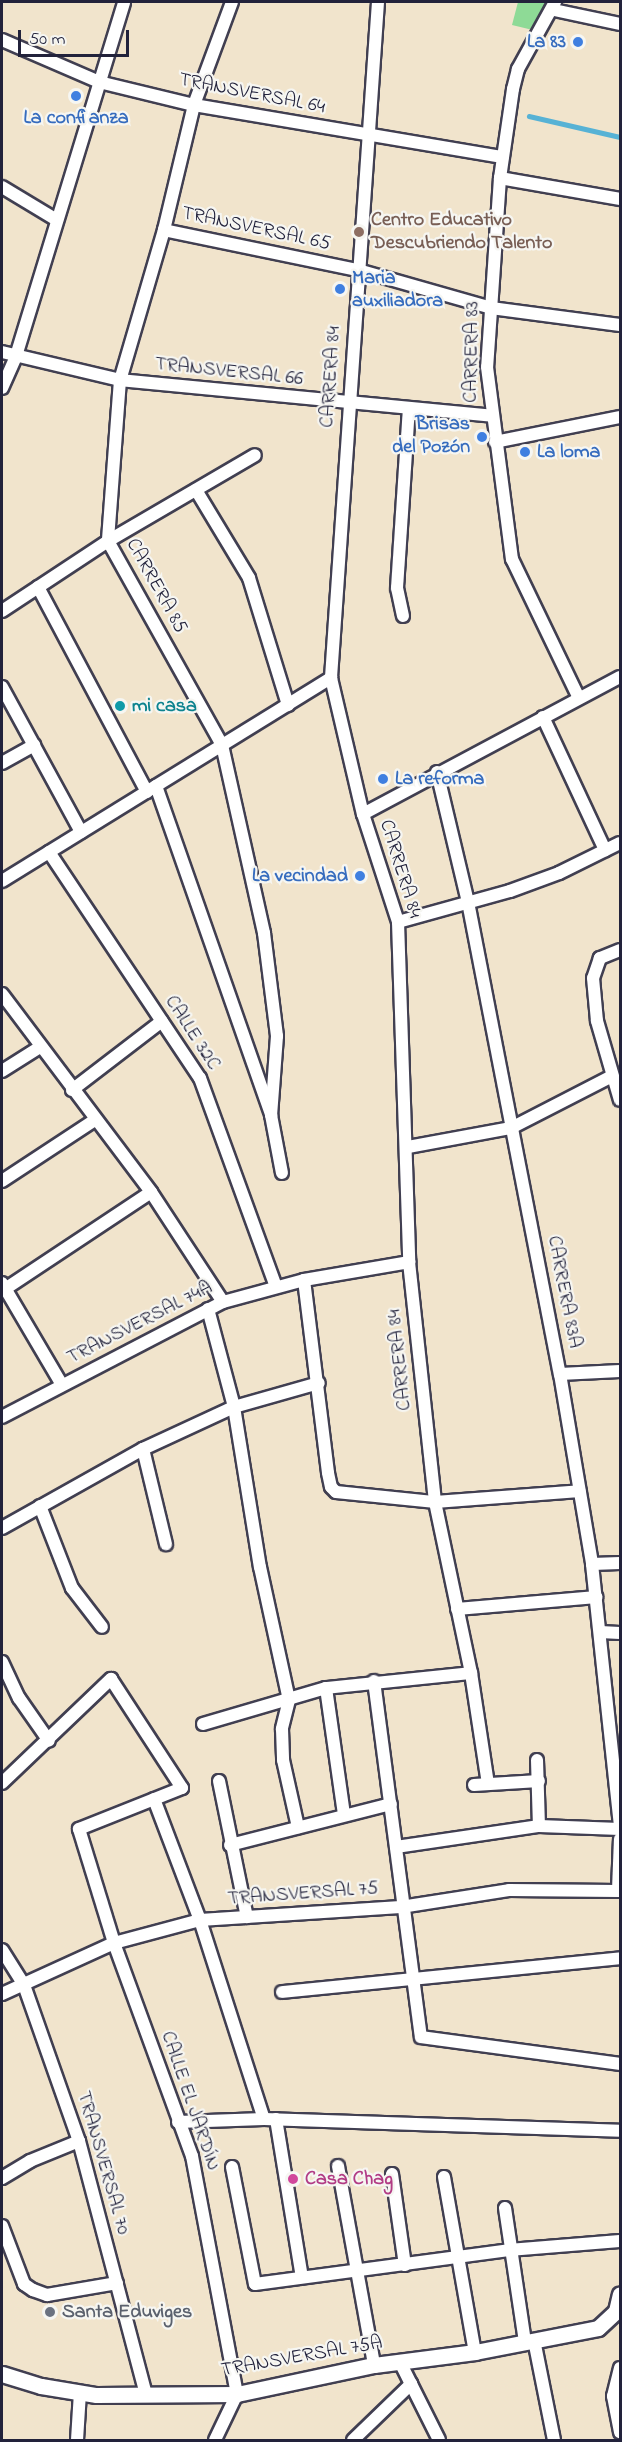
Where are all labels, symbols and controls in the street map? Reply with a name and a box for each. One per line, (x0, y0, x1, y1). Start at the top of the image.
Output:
scale bar (21, 18, 132, 56)
text: 50 m (29, 27, 66, 53)
place label: La 83 (527, 30, 566, 54)
marker: La 83 (571, 35, 585, 49)
street label: TRANSVERSAL 64 (177, 68, 327, 120)
marker: La confianza (69, 89, 83, 103)
place label: La confianza (23, 106, 129, 130)
street label: TRANSVERSAL 65 (179, 202, 333, 256)
place label: Centro Educativo Descubriendo Talento (371, 208, 552, 255)
marker: Centro Educativo Descubriendo Talento (352, 225, 366, 239)
place label: Maria auxiliadora (352, 266, 443, 313)
marker: Maria auxiliadora (333, 282, 347, 296)
street label: CARRERA 83 (459, 301, 485, 403)
street label: CARRERA 84 (315, 325, 347, 429)
street label: TRANSVERSAL 66 (154, 352, 304, 392)
place label: Brisas del Pozón (392, 413, 470, 460)
marker: Brisas del Pozón (475, 430, 489, 444)
place label: La loma (537, 440, 600, 464)
marker: La loma (518, 445, 532, 459)
street label: CARRERA 85 (120, 534, 192, 638)
place label: mi casa (132, 694, 197, 718)
marker: mi casa (113, 699, 127, 713)
place label: La reforma (395, 767, 484, 791)
marker: La reforma (376, 772, 390, 786)
street label: CARRERA 84 (374, 817, 426, 921)
place label: La vecindad (252, 864, 348, 888)
marker: La vecindad (353, 869, 367, 883)
street label: CALLE 32C (159, 991, 225, 1075)
street label: CARRERA 83A (541, 1234, 587, 1350)
street label: TRANSVERSAL 74A (63, 1276, 217, 1370)
street label: CARRERA 84 (383, 1308, 417, 1412)
street label: TRANSVERSAL 75 (227, 1877, 379, 1911)
street label: CALLE EL JARDÍN (155, 2028, 225, 2174)
street label: TRANSVERSAL 70 (71, 2088, 135, 2238)
place label: Casa Chag (305, 2167, 393, 2191)
marker: Casa Chag (286, 2172, 300, 2186)
place label: Santa Eduviges (62, 2300, 192, 2324)
marker: Santa Eduviges (43, 2305, 57, 2319)
street label: TRANSVERSAL 75A (219, 2331, 385, 2383)

